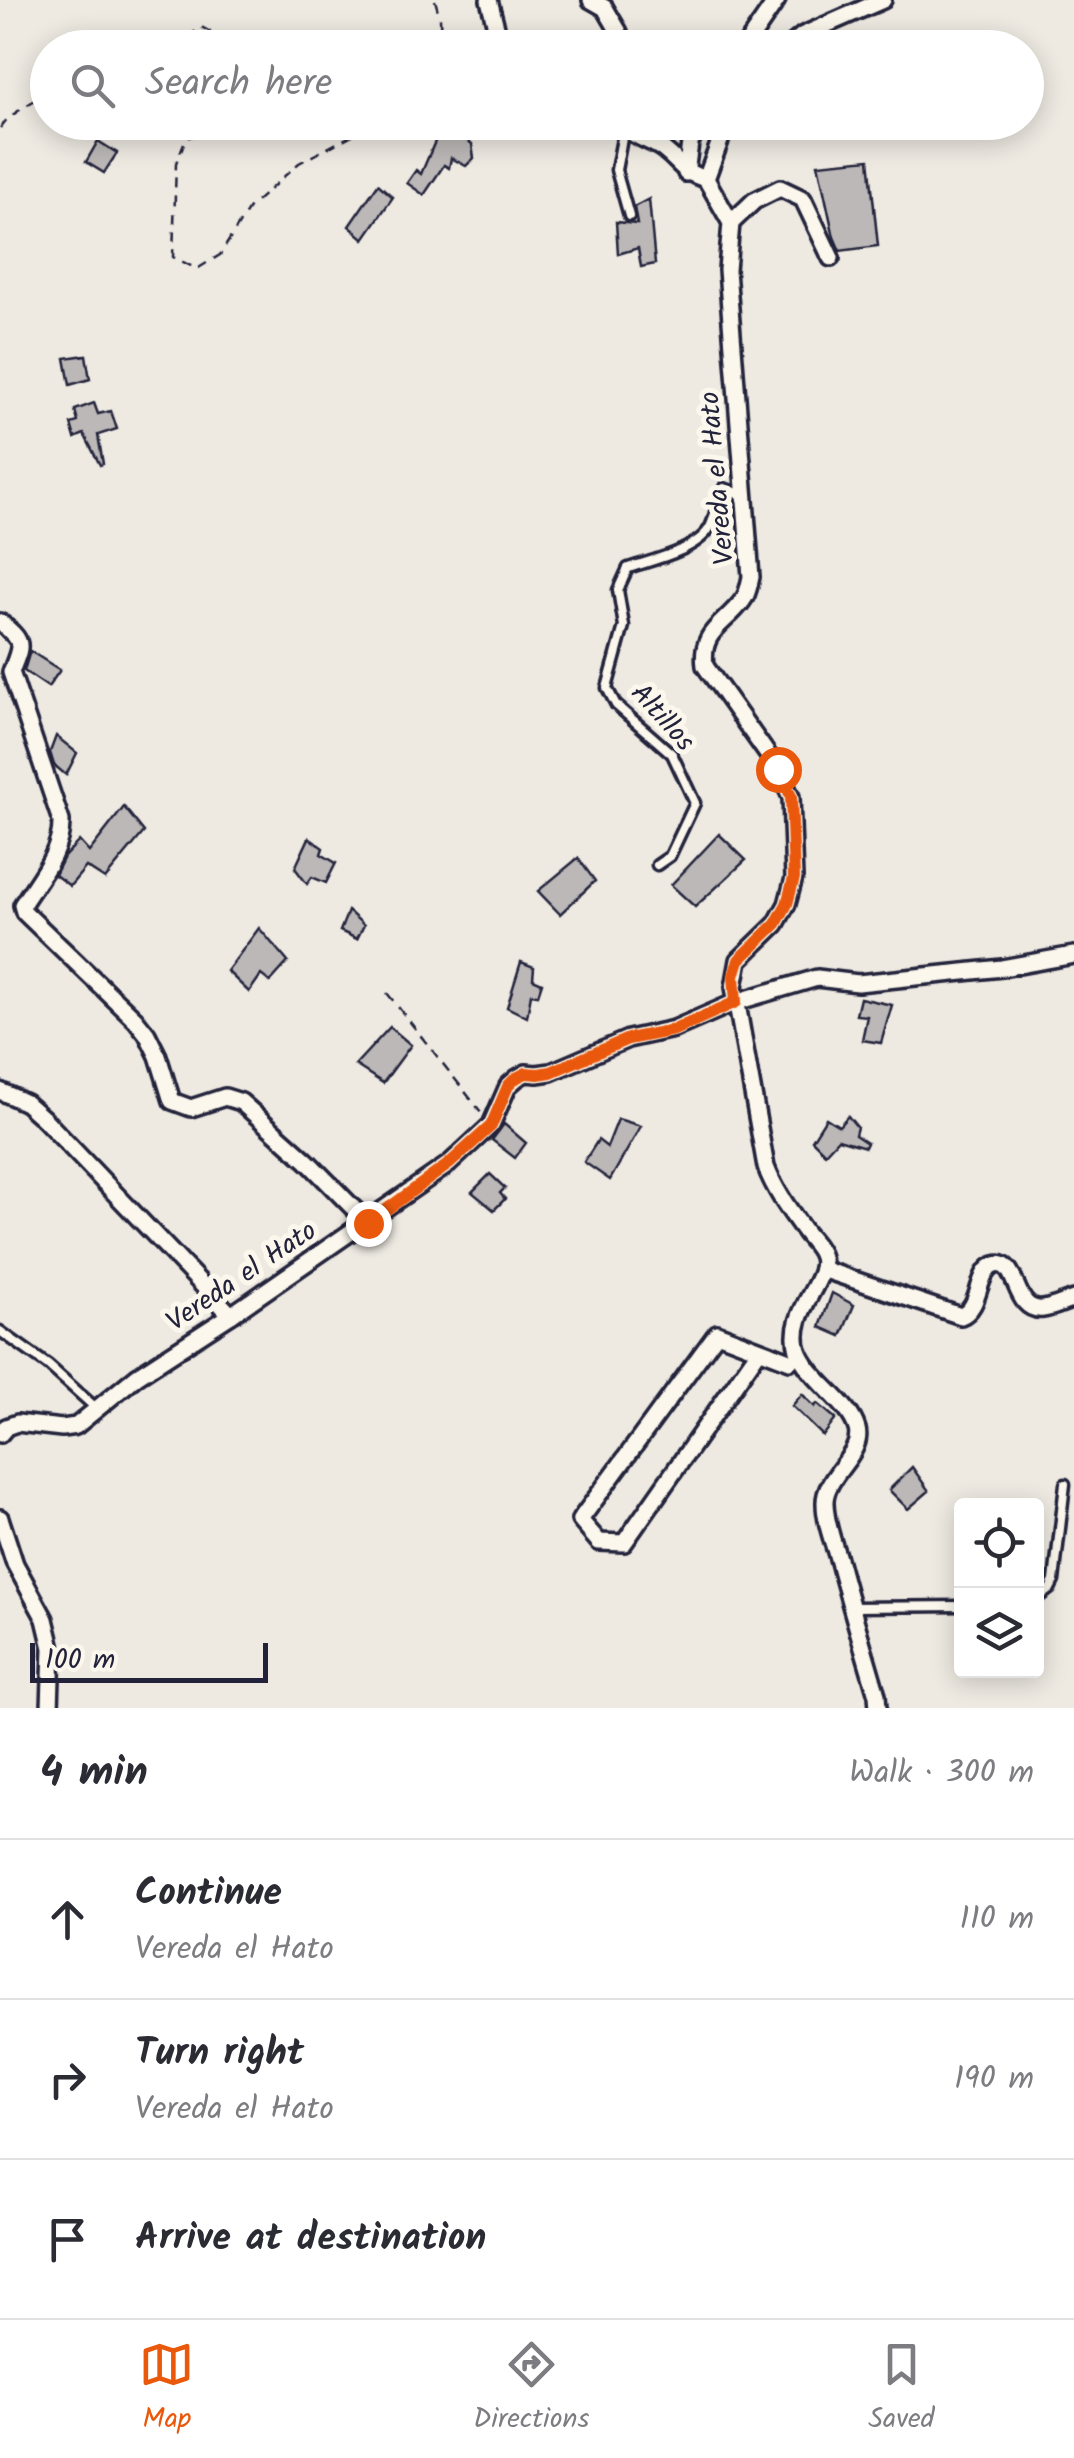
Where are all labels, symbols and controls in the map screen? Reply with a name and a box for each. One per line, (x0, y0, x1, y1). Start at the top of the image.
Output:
search box (30, 30, 1044, 140)
text: Search here (145, 55, 332, 115)
icon: search (65, 58, 120, 113)
street label: Vereda el Hato (688, 389, 748, 567)
street label: Altillos (619, 673, 705, 763)
route start (756, 747, 802, 793)
route end (346, 1201, 392, 1247)
street label: Vereda el Hato (157, 1210, 327, 1344)
map controls (954, 1498, 1044, 1678)
button: locate (954, 1498, 1044, 1588)
button: layers (954, 1588, 1044, 1678)
scale bar (30, 1638, 268, 1682)
text: 100 m (45, 1638, 115, 1683)
text: 4 min (40, 1740, 148, 1807)
text: Walk · 300 m (849, 1748, 1034, 1799)
text: Continue (135, 1864, 282, 1924)
icon: ahead (40, 1892, 95, 1947)
text: 110 m (960, 1894, 1034, 1945)
text: Vereda el Hato (135, 1924, 334, 1975)
text: Turn right (135, 2024, 304, 2084)
icon: right (40, 2052, 95, 2107)
text: 190 m (954, 2054, 1034, 2105)
text: Vereda el Hato (135, 2084, 334, 2135)
text: Arrive at destination (135, 2209, 486, 2269)
icon: arrive (40, 2212, 95, 2267)
tab: Map (139, 2337, 194, 2442)
tab: Directions (473, 2337, 589, 2442)
tab: Saved (868, 2337, 935, 2442)

